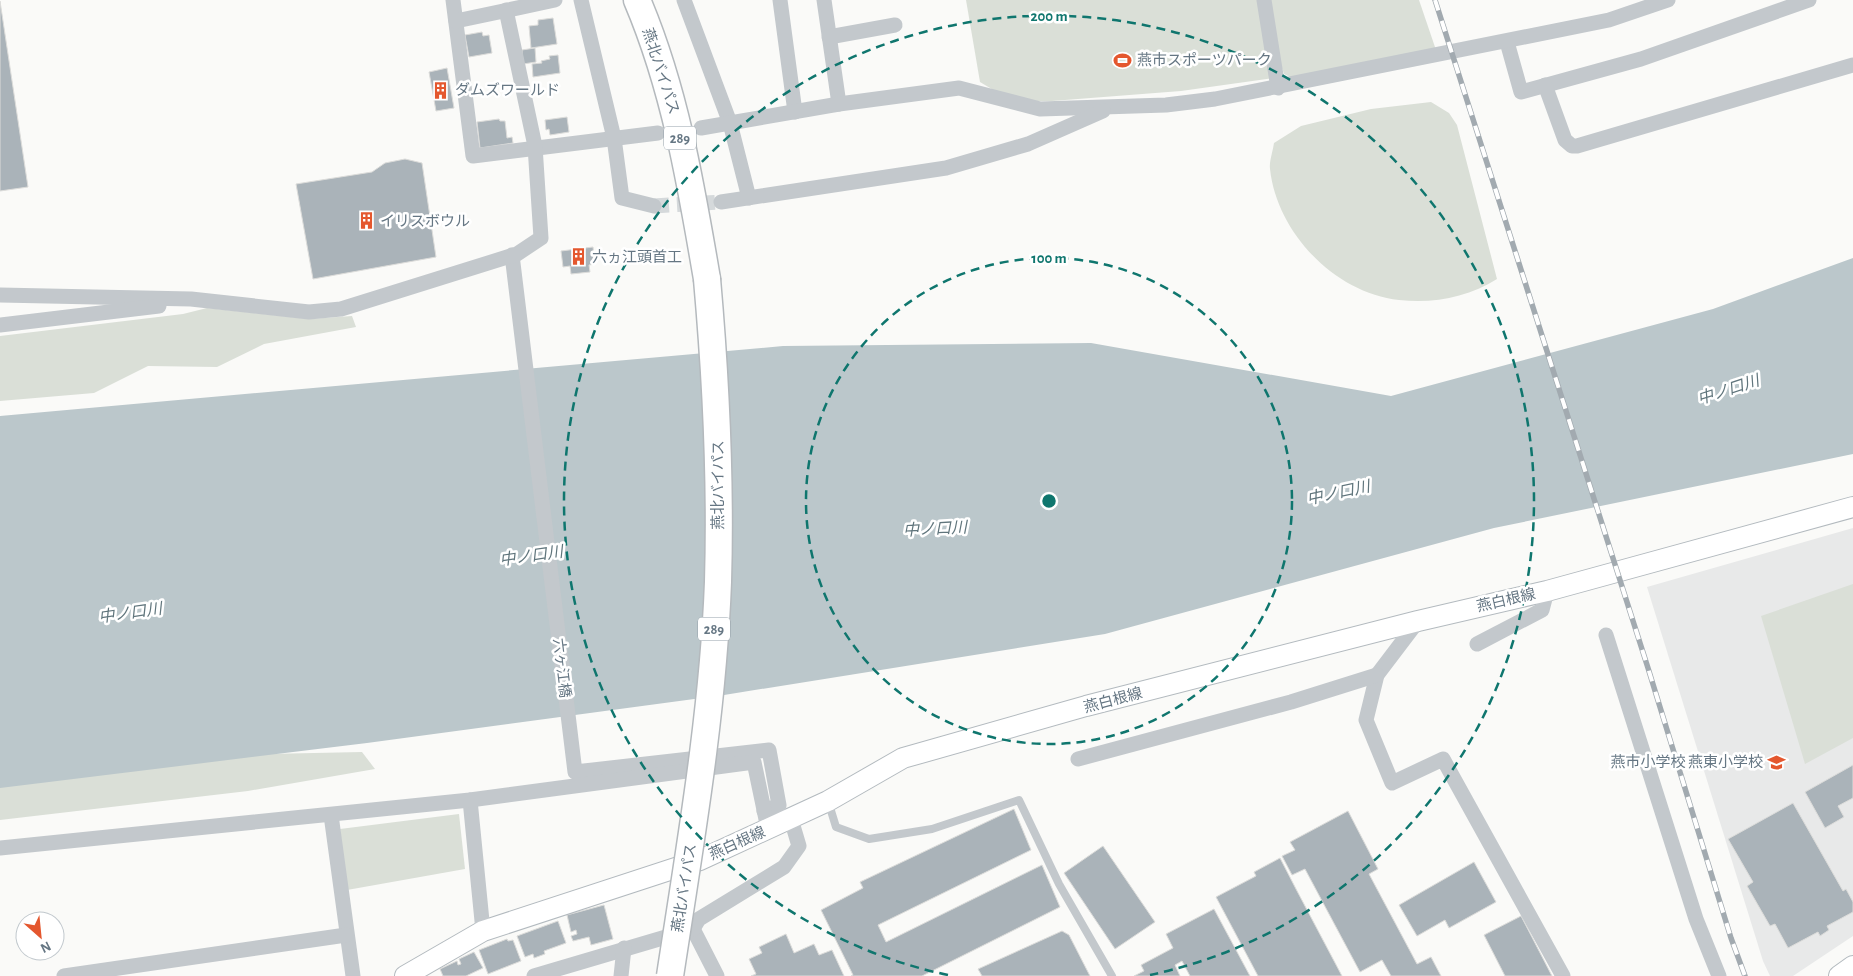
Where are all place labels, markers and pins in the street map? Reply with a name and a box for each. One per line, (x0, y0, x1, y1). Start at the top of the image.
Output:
sports icon: 燕市スポーツパーク (1113, 50, 1133, 70)
place label: 燕市スポーツパーク (1137, 52, 1272, 68)
building icon: ダムズワールド (431, 80, 451, 100)
place label: ダムズワールド (455, 82, 560, 98)
building icon: イリスボウル (356, 211, 376, 231)
place label: イリスボウル (380, 213, 470, 229)
building icon: 六ヵ江頭首工 (568, 247, 588, 267)
place label: 六ヵ江頭首工 (592, 249, 682, 265)
centre of rings (1040, 492, 1058, 510)
school or university icon: 燕市小学校 燕東小学校 (1767, 752, 1787, 772)
place label: 燕市小学校 燕東小学校 (1611, 754, 1763, 770)

